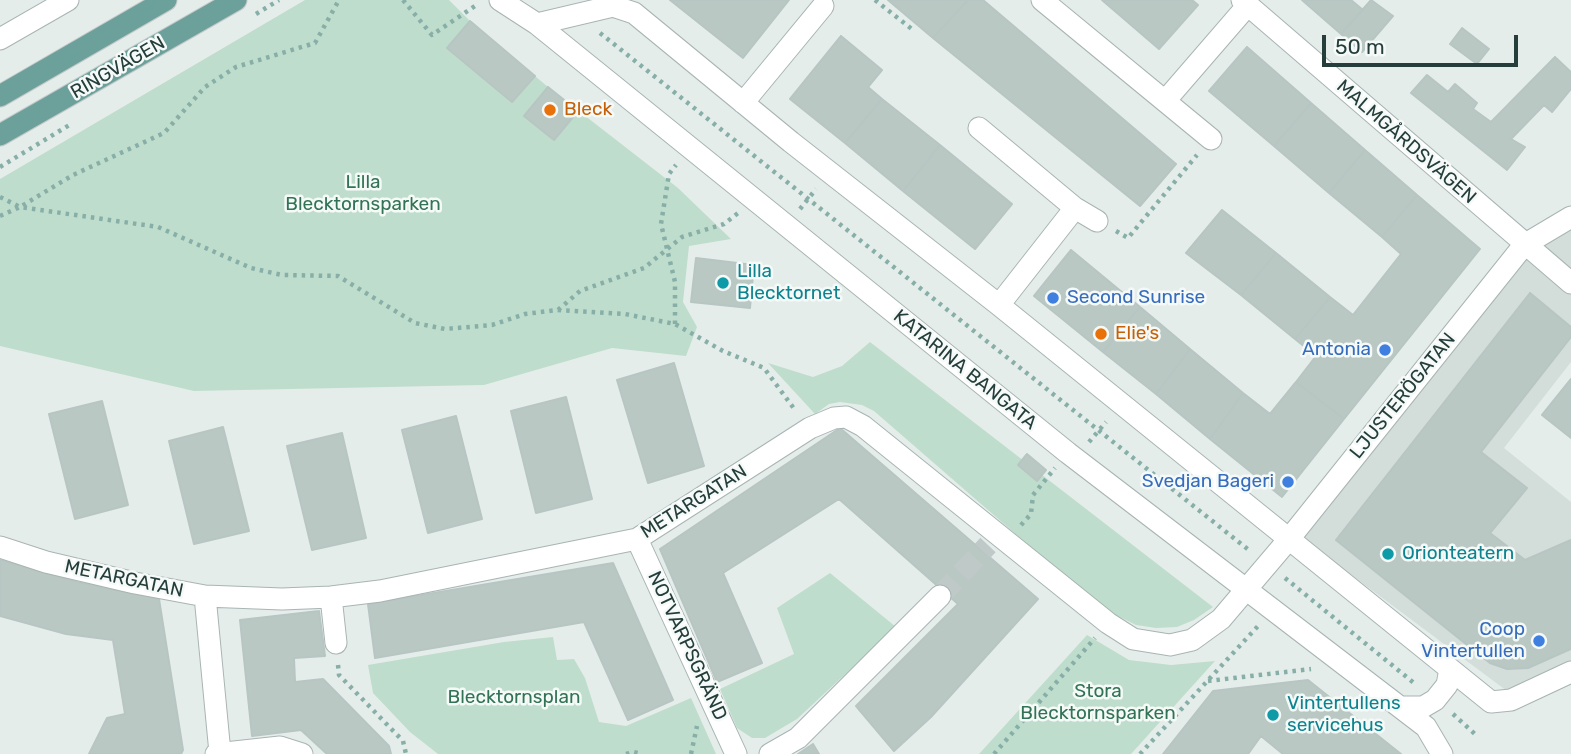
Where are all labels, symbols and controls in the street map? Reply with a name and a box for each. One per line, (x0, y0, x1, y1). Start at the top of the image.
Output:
scale bar (1326, 21, 1522, 65)
street label: RINGVÄGEN (67, 32, 169, 104)
text: 50 m (1335, 34, 1385, 59)
street label: MALMGÅRDSVÄGEN (1332, 75, 1480, 209)
place label: Bleck (564, 99, 612, 121)
marker: Bleck (542, 102, 558, 118)
park label: Lilla Blecktornsparken (285, 172, 441, 216)
place label: Lilla Blecktornet (737, 261, 840, 305)
marker: Lilla Blecktornet (715, 275, 731, 291)
place label: Second Sunrise (1067, 287, 1205, 309)
marker: Second Sunrise (1045, 290, 1061, 306)
street label: KATARINA BANGATA (889, 305, 1041, 435)
place label: Elie's (1115, 323, 1159, 345)
marker: Elie's (1093, 326, 1109, 342)
street label: LJUSTERÖGATAN (1345, 329, 1461, 463)
place label: Antonia (1302, 339, 1371, 361)
marker: Antonia (1377, 342, 1393, 358)
street label: METARGATAN (637, 460, 751, 544)
place label: Svedjan Bageri (1142, 471, 1274, 493)
marker: Svedjan Bageri (1280, 474, 1296, 490)
place label: Orionteatern (1402, 543, 1514, 565)
marker: Orionteatern (1380, 546, 1396, 562)
street label: METARGATAN (63, 555, 185, 603)
street label: NOTVARPSGRÄND (642, 568, 732, 724)
place label: Coop Vintertullen (1421, 619, 1525, 663)
marker: Coop Vintertullen (1531, 633, 1547, 649)
park label: Stora Blecktornsparken (1020, 681, 1176, 725)
park label: Blecktornsplan (448, 687, 580, 709)
place label: Vintertullens servicehus (1287, 693, 1401, 737)
marker: Vintertullens servicehus (1265, 707, 1281, 723)

